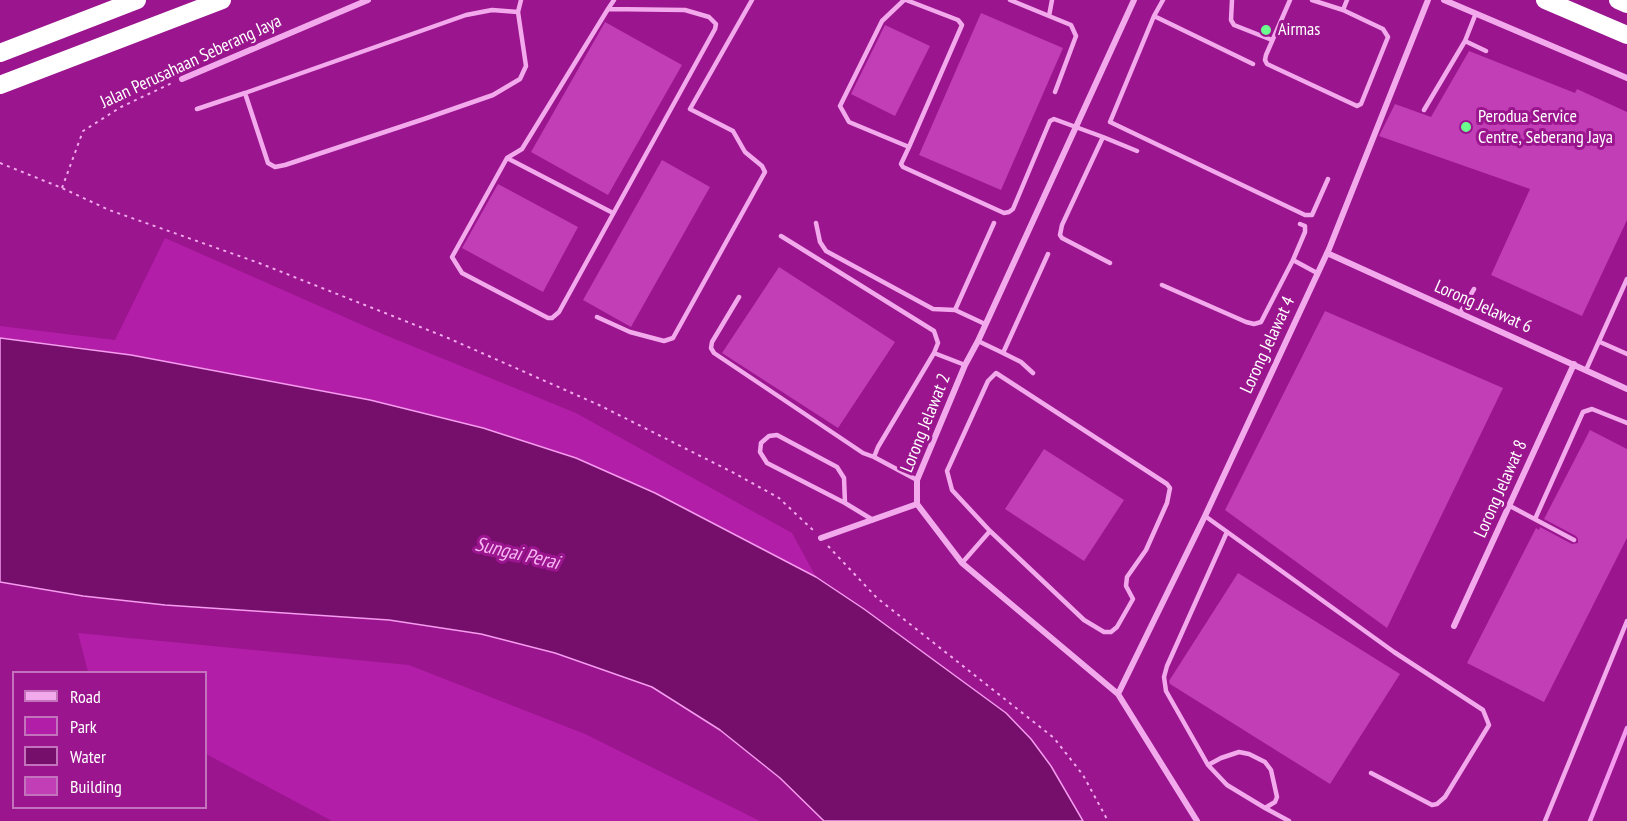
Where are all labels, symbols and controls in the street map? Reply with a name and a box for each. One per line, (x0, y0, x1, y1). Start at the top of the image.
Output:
street label: Jalan Perusahaan Seberang Jaya (97, 11, 285, 113)
place label: Airmas (1278, 19, 1320, 41)
marker: Airmas (1259, 23, 1273, 37)
place label: Perodua Service Centre, Seberang Jaya (1478, 106, 1613, 148)
marker: Perodua Service Centre, Seberang Jaya (1459, 120, 1473, 134)
street label: Lorong Jelawat 6 (1431, 276, 1535, 338)
street label: Lorong Jelawat 4 (1236, 293, 1300, 397)
street label: Lorong Jelawat 2 (896, 371, 956, 475)
street label: Lorong Jelawat 8 (1470, 437, 1532, 541)
water label: Sungai Perai (473, 533, 561, 575)
legend (12, 671, 207, 809)
text: Road (70, 685, 101, 708)
text: Park (70, 715, 97, 738)
text: Water (70, 745, 106, 768)
text: Building (70, 775, 122, 798)

